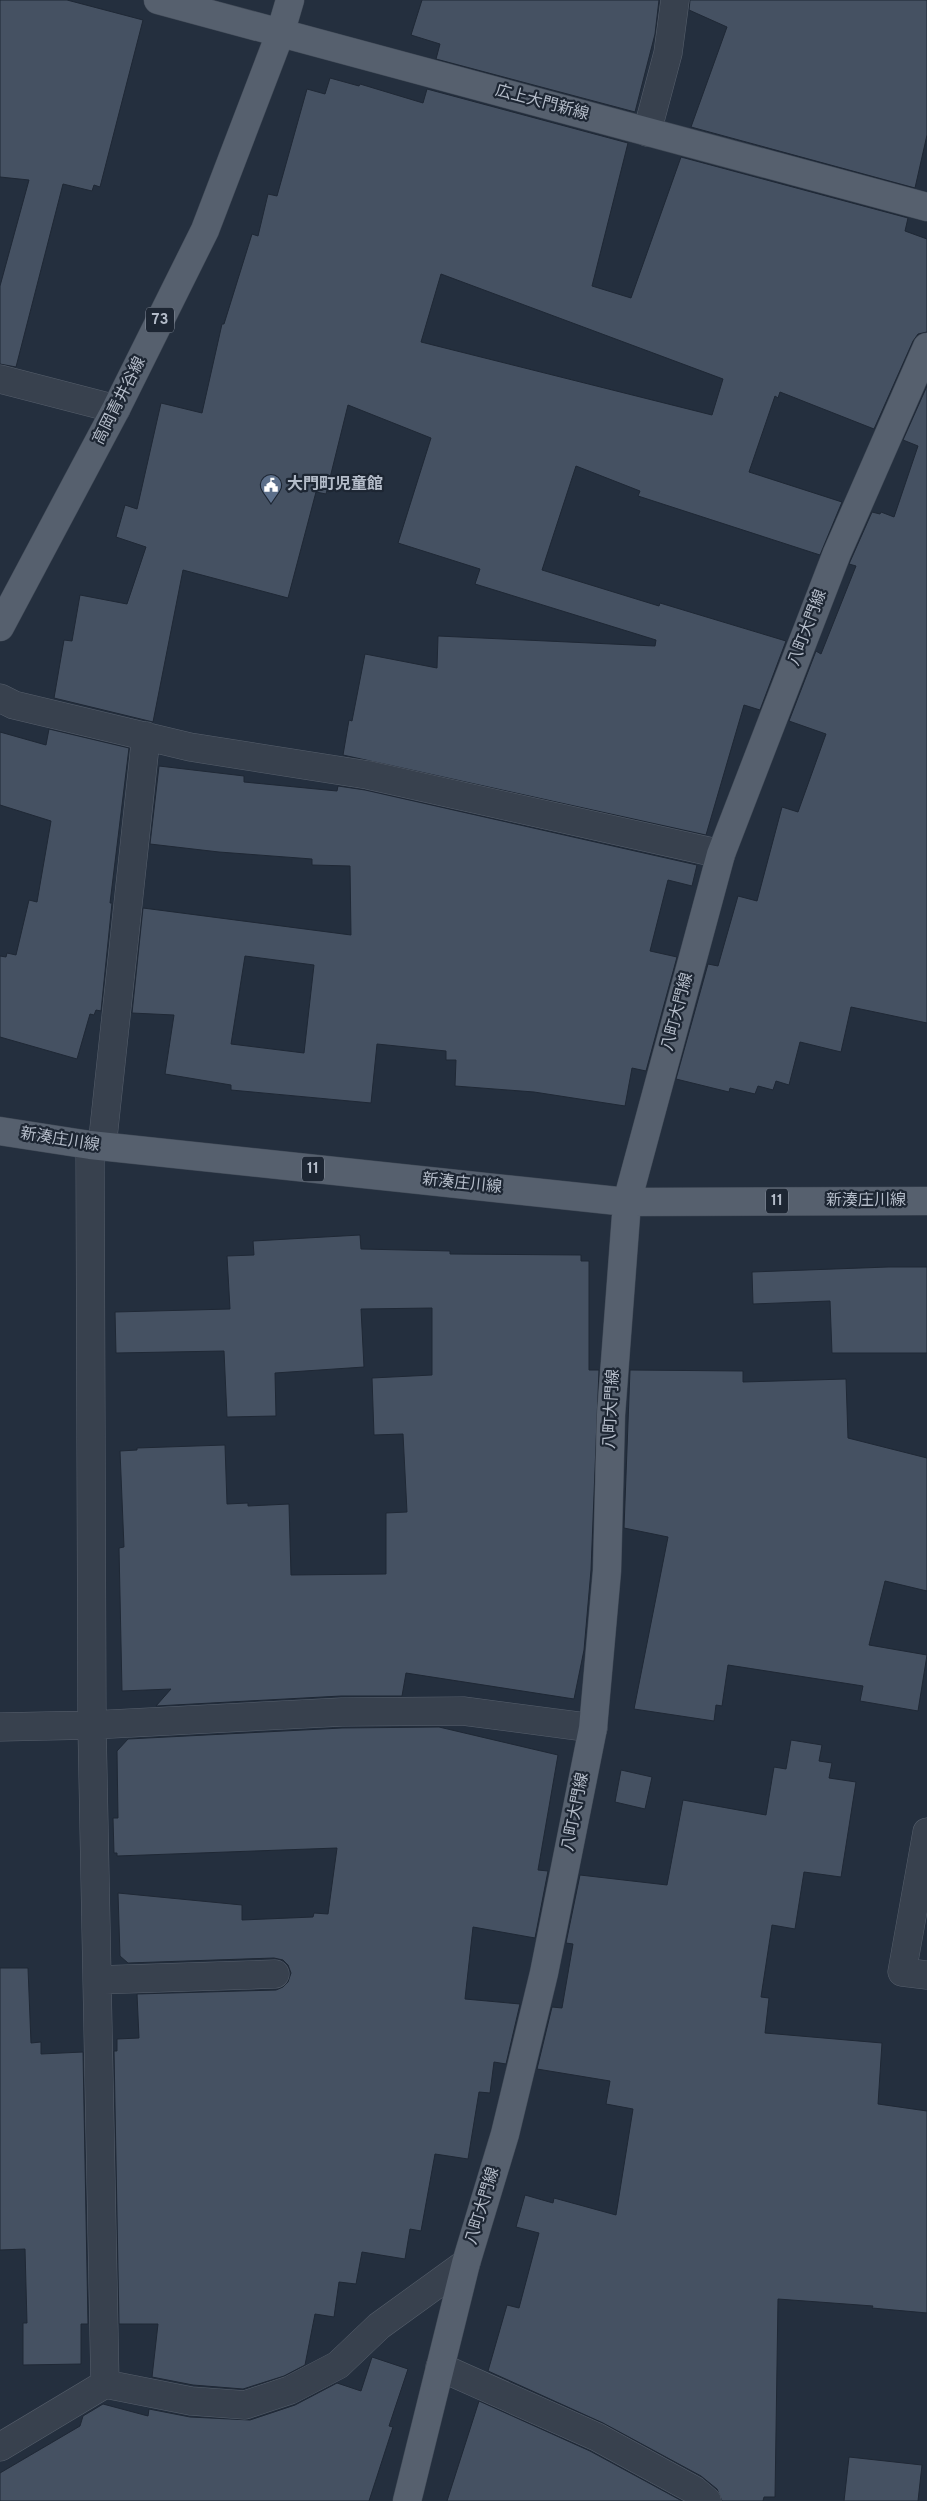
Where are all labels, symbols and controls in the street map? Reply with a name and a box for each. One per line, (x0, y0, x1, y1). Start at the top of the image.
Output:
street label: 広上大門新線 (493, 81, 591, 125)
road number: 73 (146, 308, 174, 332)
street label: 高岡青井谷線 (89, 354, 151, 448)
public building icon: 大門町児童館 (259, 473, 283, 504)
place label: 大門町児童館 (287, 475, 383, 495)
street label: 八町大門線 (784, 587, 832, 669)
street label: 八町大門線 (658, 971, 698, 1053)
street label: 新湊庄川線 (19, 1124, 101, 1156)
road number: 11 (302, 1156, 324, 1182)
street label: 新湊庄川線 (421, 1170, 503, 1198)
road number: 11 (766, 1188, 788, 1214)
street label: 新湊庄川線 (826, 1191, 906, 1211)
street label: 八町大門線 (600, 1369, 624, 1449)
street label: 八町大門線 (559, 1771, 593, 1853)
street label: 八町大門線 (462, 2165, 504, 2247)

